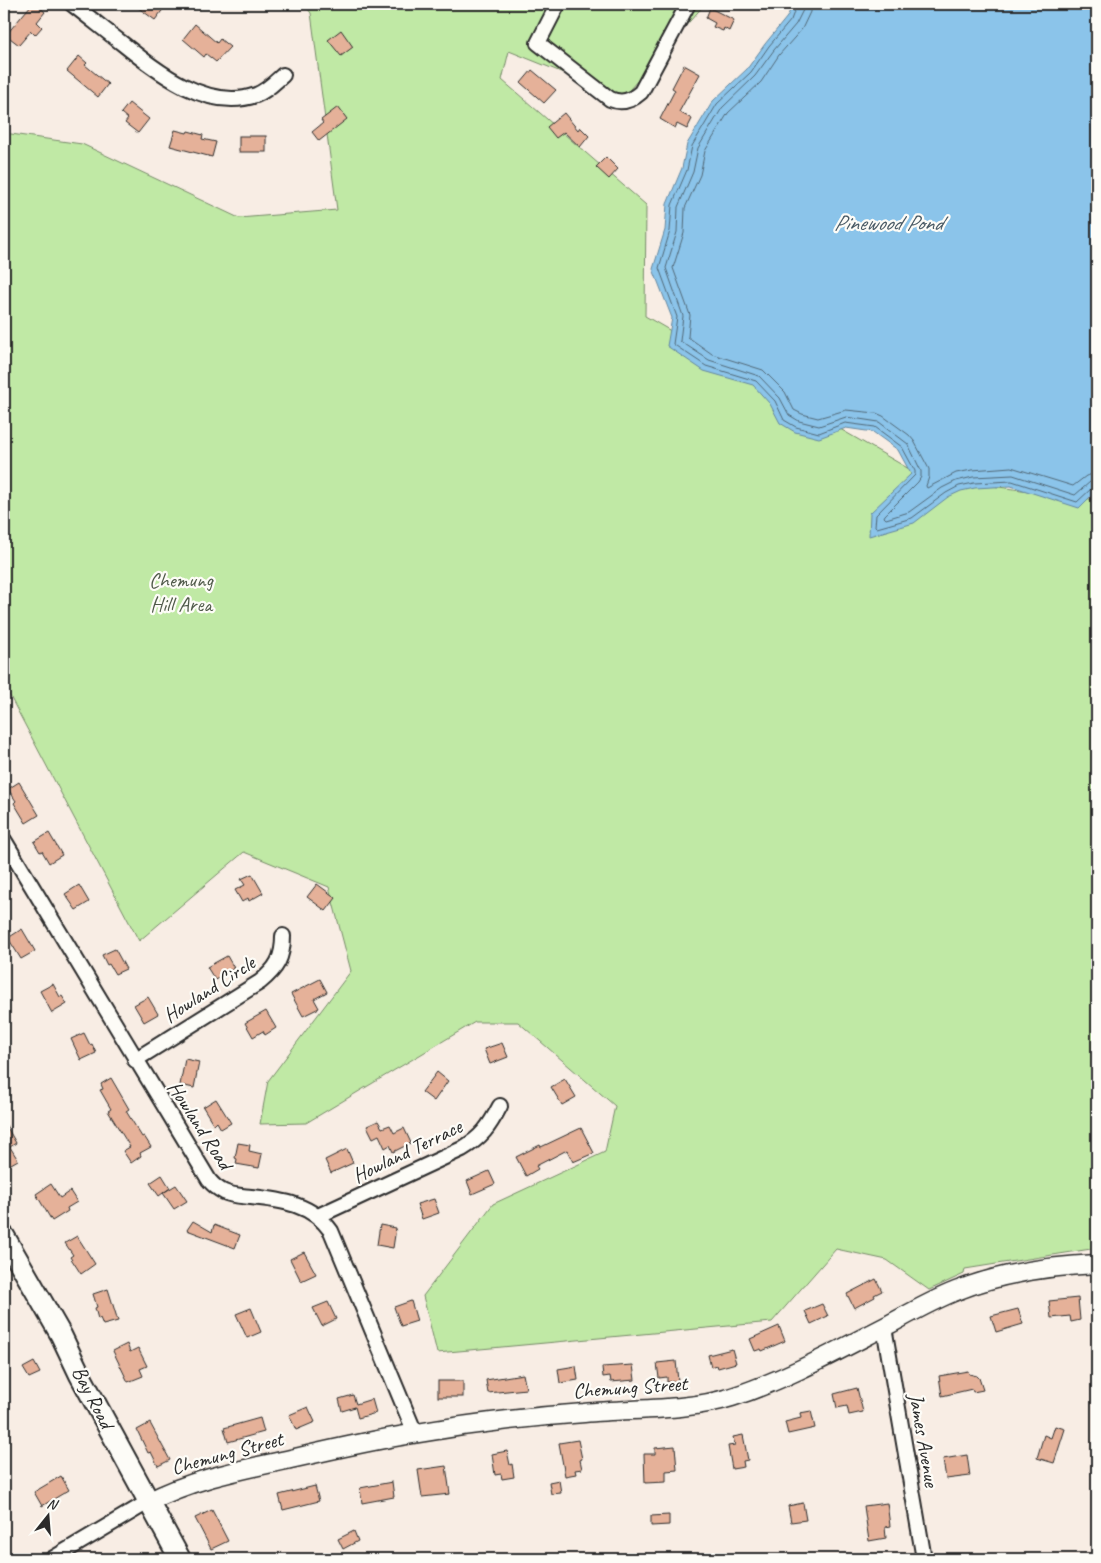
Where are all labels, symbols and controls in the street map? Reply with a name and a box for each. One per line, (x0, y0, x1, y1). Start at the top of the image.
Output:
water label: Pinewood Pond (834, 209, 950, 237)
park label: Chemung Hill Area (149, 567, 215, 617)
street label: Howland Circle (158, 949, 262, 1028)
street label: Howland Road (162, 1076, 240, 1177)
street label: Howland Terrace (348, 1113, 467, 1189)
street label: Bay Road (66, 1361, 121, 1436)
street label: Chemung Street (572, 1370, 690, 1404)
street label: James Avenue (903, 1390, 945, 1490)
street label: Chemung Street (168, 1425, 288, 1480)
north arrow (22, 1490, 72, 1540)
text: N (45, 1495, 61, 1514)

